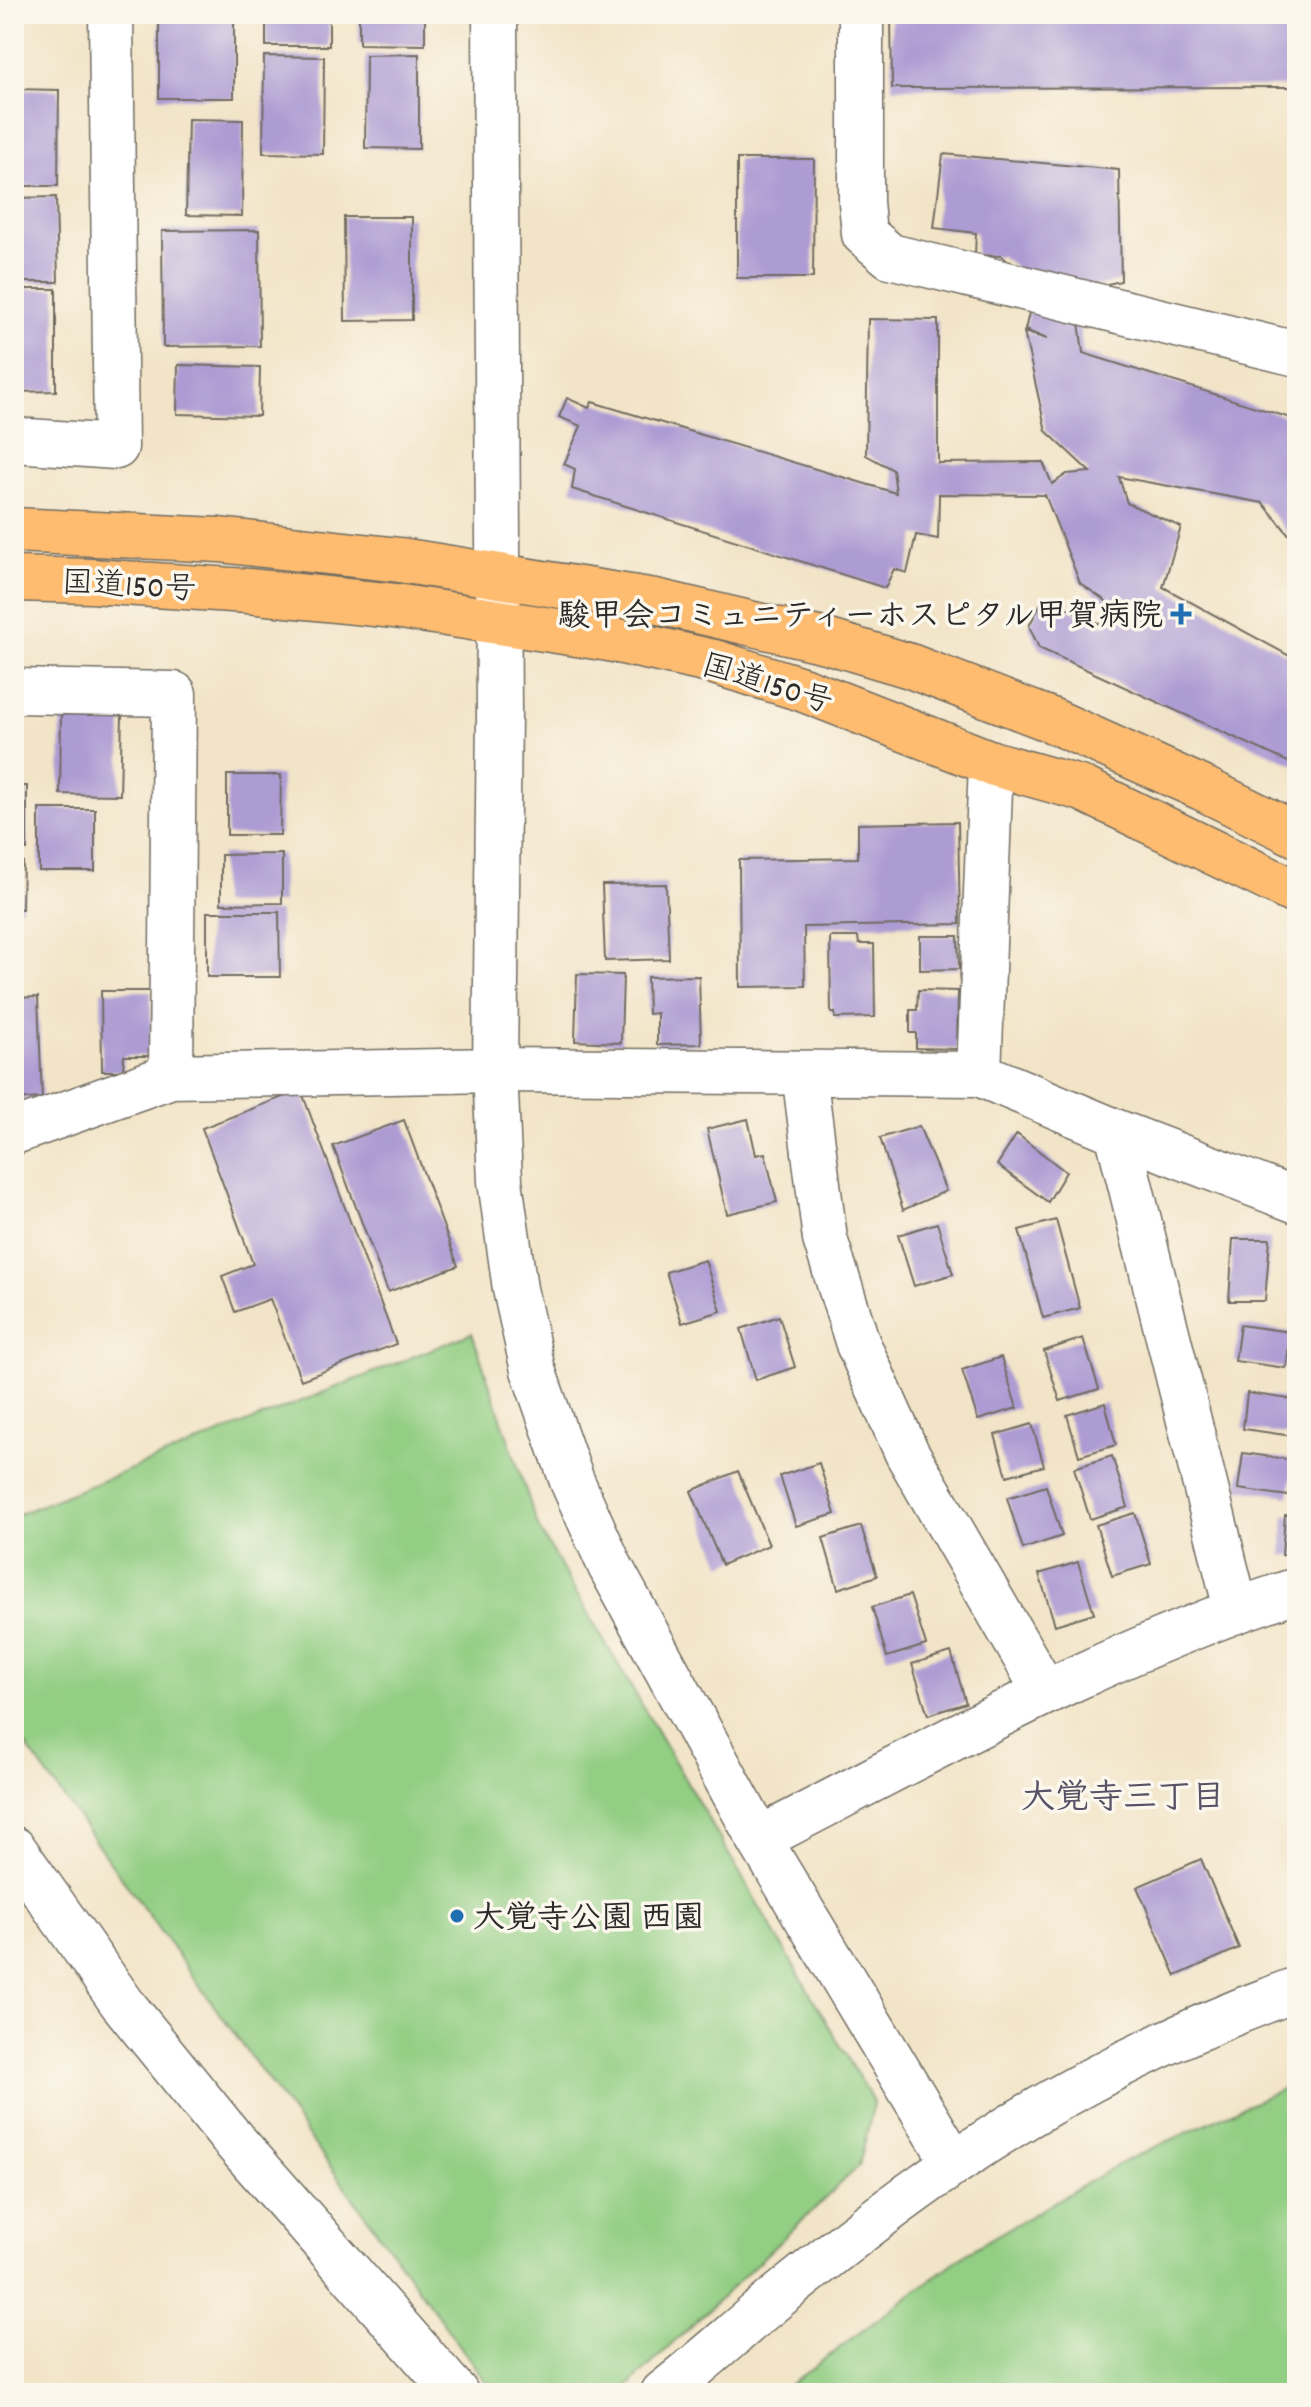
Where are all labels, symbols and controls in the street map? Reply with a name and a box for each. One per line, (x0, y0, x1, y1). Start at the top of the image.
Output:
street label: 国道150号 (60, 562, 197, 616)
place label: 駿甲会コミュニティーホスピタル甲賀病院 (558, 596, 1163, 642)
marker: 駿甲会コミュニティーホスピタル甲賀病院 (1170, 603, 1192, 625)
street label: 国道150号 (695, 645, 838, 729)
district label: 大覚寺三丁目 (1021, 1776, 1225, 1825)
place label: 大覚寺公園 西園 (473, 1898, 704, 1944)
marker: 大覚寺公園 西園 (448, 1907, 466, 1925)

